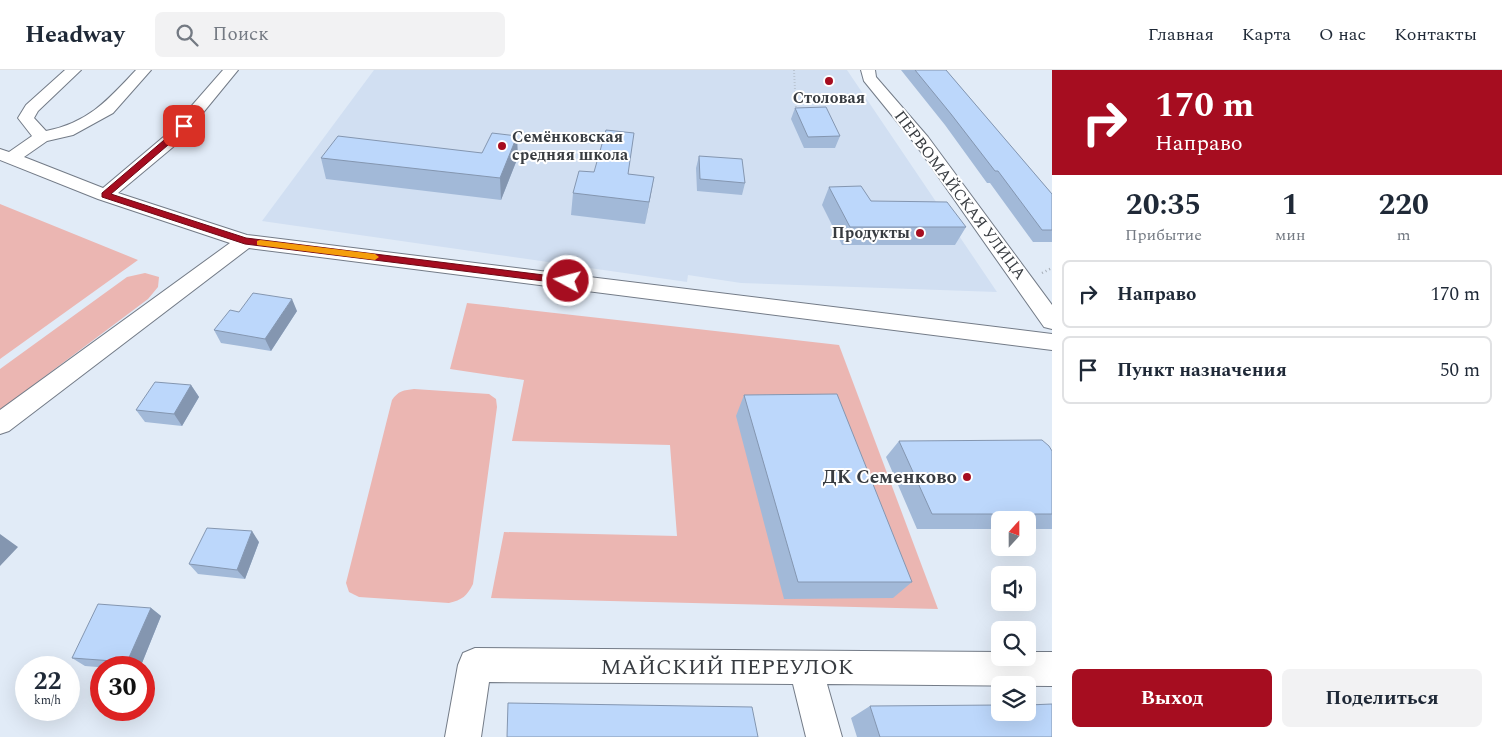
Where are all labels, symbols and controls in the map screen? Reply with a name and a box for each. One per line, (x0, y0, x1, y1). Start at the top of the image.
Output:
search box (155, 12, 505, 57)
text: Headway (25, 17, 125, 53)
text: Поиск (213, 20, 269, 49)
icon: search (173, 21, 201, 49)
text: Главная (1148, 21, 1214, 48)
text: Карта (1242, 21, 1291, 48)
text: О нас (1319, 21, 1366, 48)
text: Контакты (1394, 21, 1477, 48)
marker: Столовая (823, 75, 835, 87)
text: 170 m (1155, 79, 1254, 132)
place label: Столовая (793, 86, 865, 110)
icon: right (1072, 90, 1137, 155)
pin (163, 105, 205, 147)
street label: ПЕРВОМАЙСКАЯ УЛИЦА (888, 105, 1032, 285)
icon: arrive (170, 112, 198, 140)
place label: Семёнковская средняя школа (512, 125, 629, 167)
text: Направо (1155, 127, 1243, 160)
marker: Семёнковская средняя школа (496, 140, 508, 152)
text: 20:35 (1126, 182, 1201, 228)
text: 1 (1282, 182, 1299, 228)
text: 220 (1378, 182, 1429, 228)
place label: Продукты (832, 221, 910, 245)
text: Прибытие (1125, 223, 1202, 247)
text: мин (1275, 223, 1305, 247)
text: m (1397, 223, 1411, 247)
marker: Продукты (914, 227, 926, 239)
position arrow (541, 254, 593, 306)
icon: right (1074, 280, 1102, 308)
text: Направо (1117, 280, 1196, 309)
text: 170 m (1430, 280, 1480, 309)
icon: arrive (1074, 356, 1102, 384)
text: Пункт назначения (1117, 356, 1287, 385)
text: 50 m (1440, 356, 1480, 385)
place label: ДК Семенково (823, 463, 957, 492)
marker: ДК Семенково (961, 471, 973, 483)
north arrow (991, 511, 1036, 556)
map controls (991, 511, 1036, 721)
button: sound (991, 566, 1036, 611)
button: search (991, 621, 1036, 666)
street label: МАЙСКИЙ ПЕРЕУЛОК (600, 651, 854, 684)
speed limit sign: 30 (90, 656, 155, 721)
text: 22 (33, 663, 62, 701)
button: Выход (1072, 669, 1272, 727)
button: Поделиться (1282, 669, 1482, 727)
button: layers (991, 676, 1036, 721)
text: km/h (34, 691, 61, 710)

